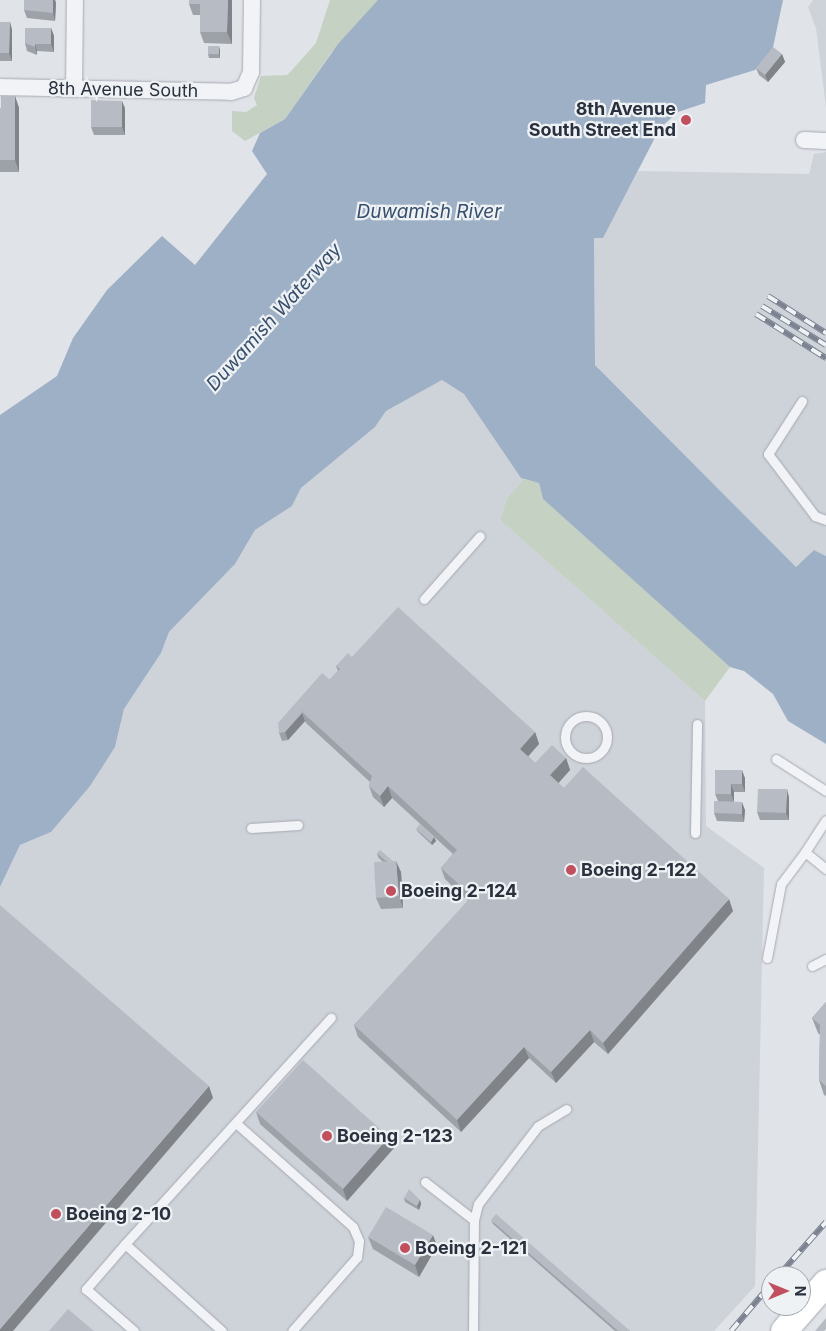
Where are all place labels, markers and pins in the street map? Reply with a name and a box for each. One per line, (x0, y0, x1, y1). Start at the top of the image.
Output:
place label: 8th Avenue South Street End (529, 99, 676, 142)
marker: 8th Avenue South Street End (680, 114, 692, 126)
place label: Boeing 2-122 (581, 859, 697, 881)
marker: Boeing 2-122 (565, 864, 577, 876)
place label: Boeing 2-124 (401, 880, 517, 902)
marker: Boeing 2-124 (385, 885, 397, 897)
place label: Boeing 2-123 (337, 1125, 453, 1147)
marker: Boeing 2-123 (321, 1130, 333, 1142)
place label: Boeing 2-10 (66, 1203, 171, 1225)
marker: Boeing 2-10 (50, 1208, 62, 1220)
place label: Boeing 2-121 (415, 1237, 527, 1259)
marker: Boeing 2-121 (399, 1242, 411, 1254)

